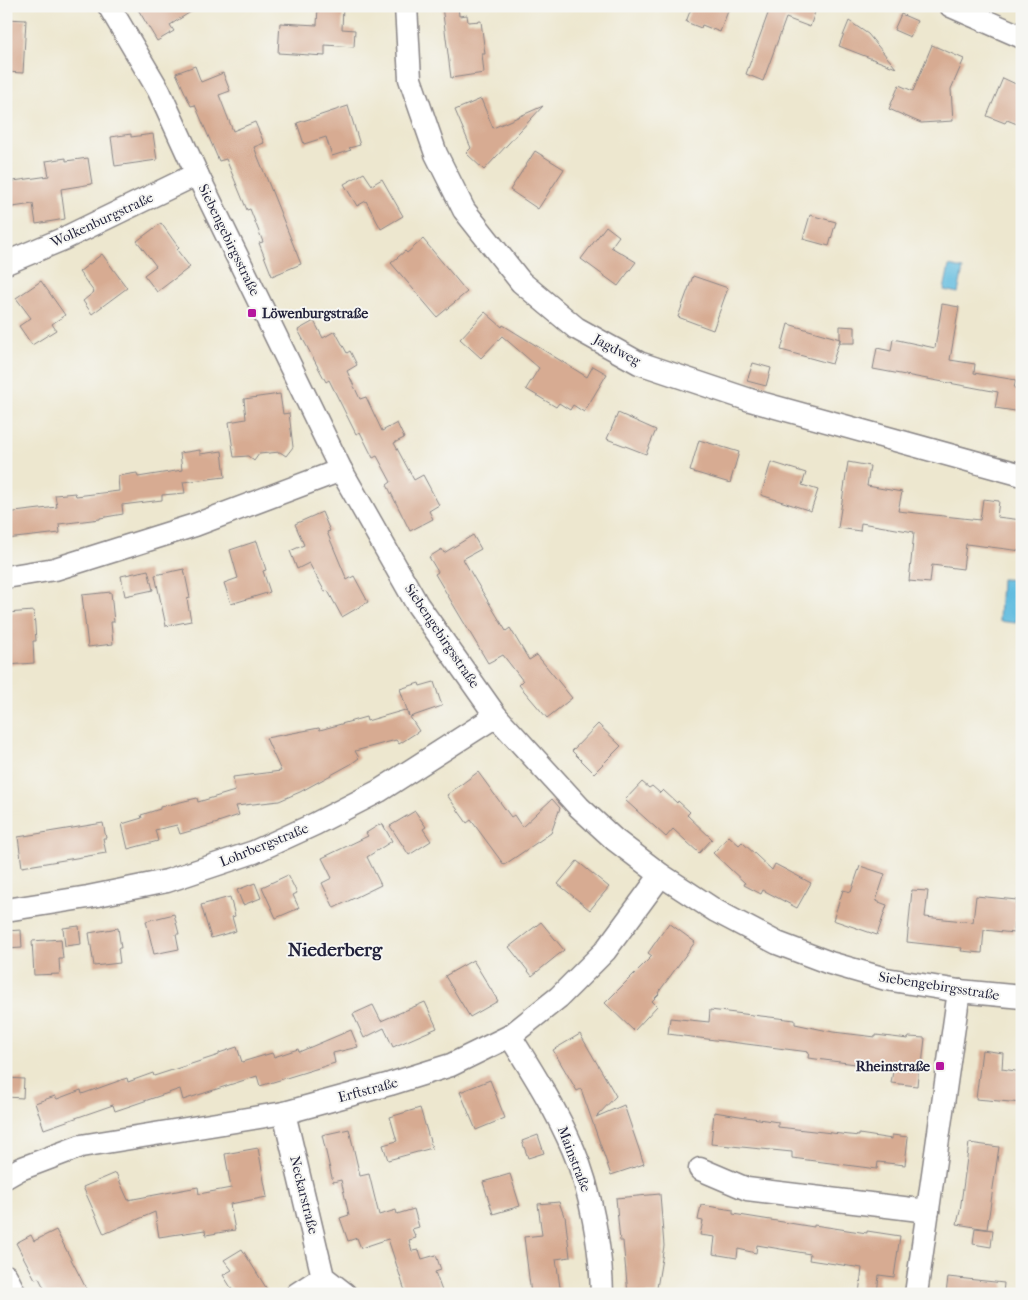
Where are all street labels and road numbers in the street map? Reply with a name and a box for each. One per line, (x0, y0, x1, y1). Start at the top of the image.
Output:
street label: Siebengebirgsstraße (195, 181, 263, 299)
street label: Wolkenburgstraße (47, 189, 156, 252)
street label: Jagdweg (590, 330, 644, 370)
street label: Siebengebirgsstraße (401, 581, 483, 691)
street label: Lohrbergstraße (217, 819, 311, 871)
street label: Siebengebirgsstraße (877, 968, 1001, 1004)
street label: Erftstraße (336, 1074, 400, 1106)
street label: Mainstraße (554, 1124, 594, 1194)
street label: Neckarstraße (286, 1154, 322, 1236)

